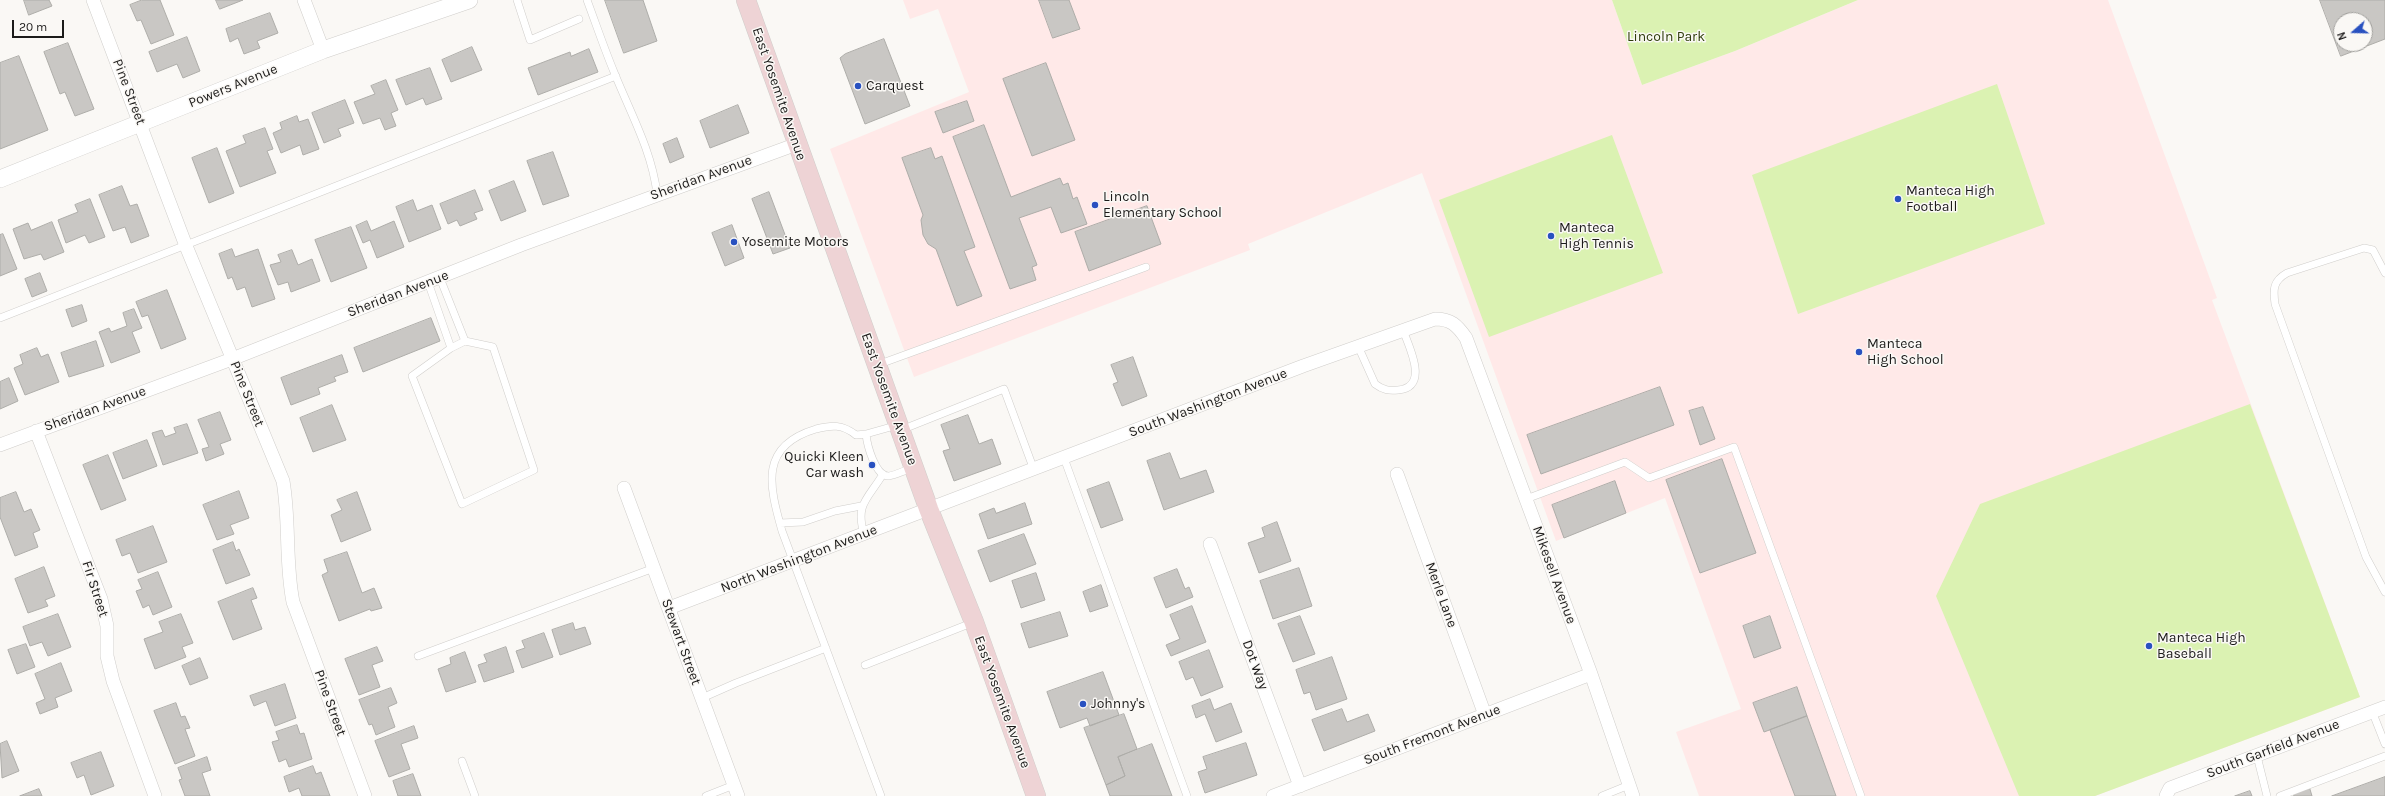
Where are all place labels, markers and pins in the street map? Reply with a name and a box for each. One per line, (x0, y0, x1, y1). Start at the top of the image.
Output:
place label: Carquest (866, 78, 924, 94)
marker: Carquest (853, 81, 863, 91)
place label: Manteca High Football (1906, 183, 1995, 216)
place label: Lincoln Elementary School (1103, 189, 1222, 222)
marker: Manteca High Football (1893, 194, 1903, 204)
marker: Lincoln Elementary School (1090, 200, 1100, 210)
place label: Manteca High Tennis (1559, 220, 1634, 252)
marker: Manteca High Tennis (1546, 231, 1556, 241)
place label: Yosemite Motors (742, 234, 849, 250)
marker: Yosemite Motors (729, 237, 739, 247)
place label: Manteca High School (1867, 336, 1944, 368)
marker: Manteca High School (1854, 347, 1864, 357)
place label: Quicki Kleen Car wash (784, 449, 864, 482)
marker: Quicki Kleen Car wash (867, 460, 877, 470)
place label: Manteca High Baseball (2157, 630, 2246, 662)
marker: Manteca High Baseball (2144, 641, 2154, 651)
place label: Johnny's (1091, 696, 1145, 712)
marker: Johnny's (1078, 699, 1088, 709)

